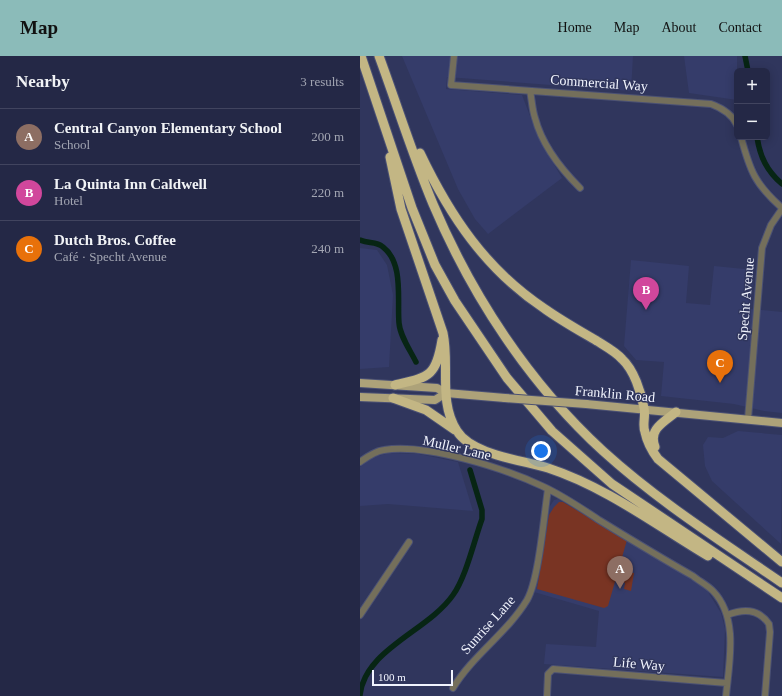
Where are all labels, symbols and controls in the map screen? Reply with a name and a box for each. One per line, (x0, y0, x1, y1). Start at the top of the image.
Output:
text: Map (20, 17, 58, 38)
text: Home (558, 20, 592, 35)
text: Map (614, 20, 639, 35)
text: About (661, 20, 696, 35)
text: Contact (718, 20, 762, 35)
map controls (734, 68, 770, 140)
button: + (734, 68, 770, 104)
text: Nearby (16, 72, 70, 91)
street label: Commercial Way (550, 72, 648, 94)
text: 3 results (300, 74, 344, 89)
button: − (734, 104, 770, 140)
text: Central Canyon Elementary School (54, 120, 282, 136)
text: A (24, 129, 34, 144)
text: 200 m (311, 129, 344, 144)
text: School (54, 137, 90, 152)
text: La Quinta Inn Caldwell (54, 176, 207, 192)
text: B (25, 185, 33, 200)
text: 220 m (311, 185, 344, 200)
text: Hotel (54, 193, 83, 208)
text: Dutch Bros. Coffee (54, 232, 176, 248)
text: C (24, 241, 34, 256)
text: 240 m (311, 241, 344, 256)
text: Café · Specht Avenue (54, 249, 167, 264)
street label: Specht Avenue (735, 257, 757, 341)
pin: B (633, 277, 659, 310)
pin: C (707, 350, 733, 383)
street label: Franklin Road (574, 383, 656, 405)
street label: Muller Lane (421, 433, 493, 463)
your location (531, 441, 551, 461)
pin: A (607, 556, 633, 589)
street label: Sunrise Lane (458, 593, 518, 657)
street label: Life Way (613, 654, 665, 674)
scale bar (372, 668, 453, 687)
text: 100 m (378, 671, 406, 683)

